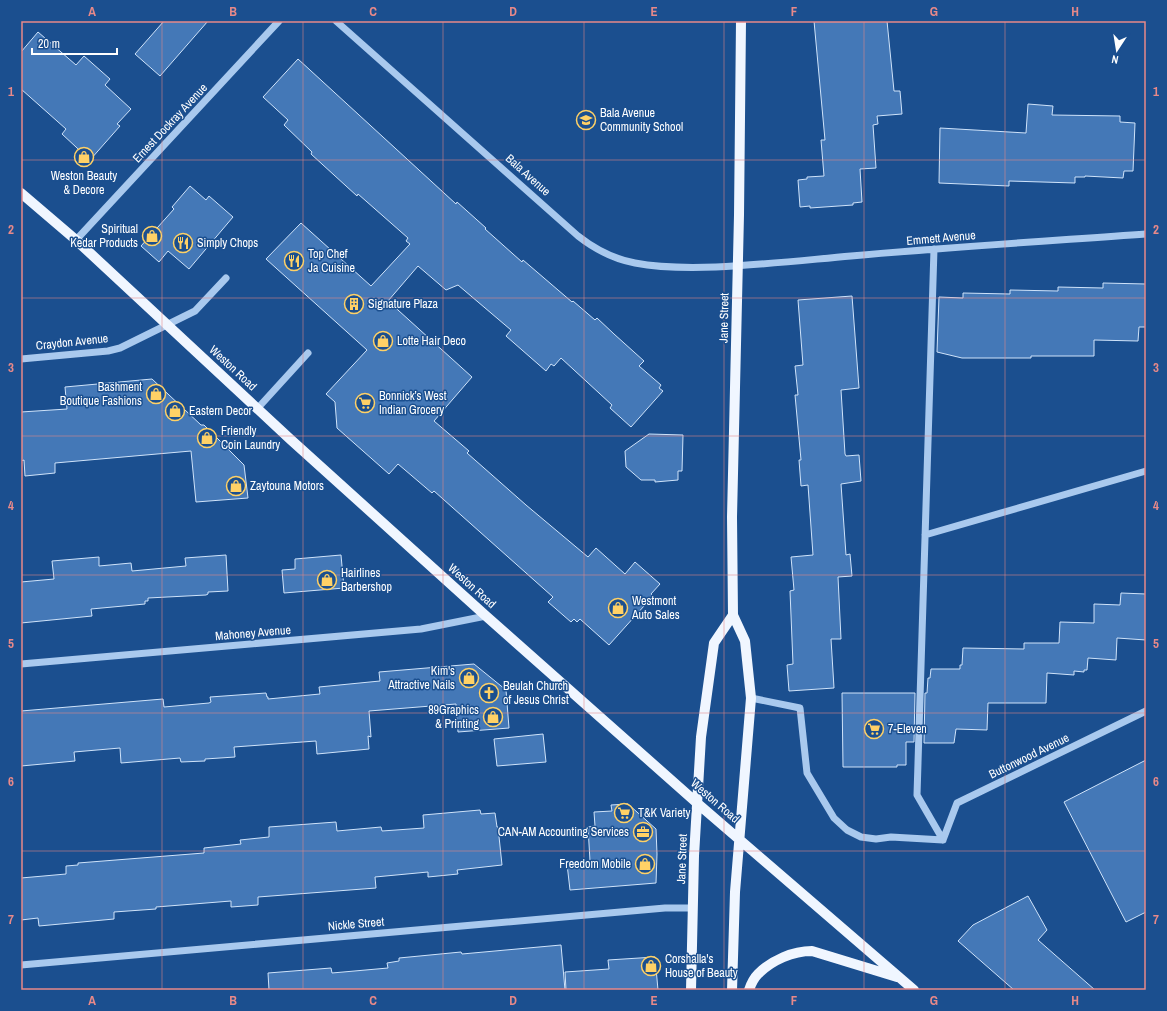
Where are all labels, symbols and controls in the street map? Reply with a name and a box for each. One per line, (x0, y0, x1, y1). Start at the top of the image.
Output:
text: A (88, 3, 96, 20)
text: B (229, 3, 237, 20)
text: C (369, 3, 377, 20)
text: D (509, 3, 517, 20)
text: E (650, 3, 658, 20)
text: F (791, 3, 798, 20)
text: G (930, 3, 938, 20)
text: H (1071, 3, 1079, 20)
scale bar (32, 30, 117, 56)
north arrow (1097, 30, 1137, 70)
text: 20 m (38, 36, 60, 52)
text: N (1110, 52, 1120, 67)
street label: Ernest Dockray Avenue (129, 80, 211, 166)
text: 1 (8, 83, 14, 100)
text: 1 (1153, 83, 1159, 100)
place label: Bala Avenue Community School (600, 105, 683, 135)
school or university icon: Bala Avenue Community School (575, 109, 597, 131)
shop icon: Weston Beauty & Decore (73, 146, 95, 168)
street label: Bala Avenue (502, 151, 554, 199)
place label: Weston Beauty & Decore (51, 168, 117, 198)
text: 2 (8, 221, 14, 238)
place label: Spiritual Kedar Products (70, 221, 138, 251)
text: 2 (1153, 221, 1159, 238)
shop icon: Spiritual Kedar Products (141, 225, 163, 247)
street label: Emmett Avenue (906, 227, 976, 249)
restaurant icon: Simply Chops (172, 232, 194, 254)
place label: Simply Chops (197, 235, 258, 251)
place label: Top Chef Ja Cuisine (308, 246, 355, 276)
restaurant icon: Top Chef Ja Cuisine (283, 250, 305, 272)
street label: Jane Street (716, 292, 732, 343)
building icon: Signature Plaza (343, 293, 365, 315)
place label: Signature Plaza (368, 296, 439, 312)
street label: Craydon Avenue (35, 330, 109, 354)
shop icon: Lotte Hair Deco (372, 330, 394, 352)
place label: Lotte Hair Deco (397, 333, 466, 349)
street label: Weston Road (206, 342, 260, 394)
text: 3 (8, 359, 14, 376)
text: 3 (1153, 359, 1159, 376)
place label: Bashment Boutique Fashions (60, 379, 142, 409)
shop icon: Bashment Boutique Fashions (145, 383, 167, 405)
place label: Bonnick’s West Indian Grocery (379, 388, 447, 418)
supermarket icon: Bonnick’s West Indian Grocery (354, 392, 376, 414)
shop icon: Eastern Decor (164, 400, 186, 422)
place label: Eastern Decor (189, 403, 253, 419)
place label: Friendly Coin Laundry (221, 423, 280, 453)
shop icon: Friendly Coin Laundry (196, 427, 218, 449)
shop icon: Zaytouna Motors (225, 475, 247, 497)
place label: Zaytouna Motors (250, 478, 324, 494)
text: 4 (8, 497, 14, 514)
text: 4 (1153, 497, 1159, 514)
street label: Weston Road (445, 560, 499, 612)
place label: Hairlines Barbershop (341, 565, 392, 595)
shop icon: Hairlines Barbershop (316, 569, 338, 591)
place label: Westmont Auto Sales (631, 593, 680, 623)
shop icon: Westmont Auto Sales (607, 597, 629, 619)
street label: Mahoney Avenue (215, 622, 291, 644)
text: 5 (8, 635, 14, 652)
text: 5 (1153, 635, 1159, 652)
place label: Kim's Attractive Nails (387, 663, 455, 693)
shop icon: Kim's Attractive Nails (458, 667, 480, 689)
place label: Beulah Church of Jesus Christ (503, 678, 569, 708)
church icon: Beulah Church of Jesus Christ (478, 682, 500, 704)
place label: 89Graphics & Printing (428, 702, 480, 732)
shop icon: 89Graphics & Printing (482, 706, 504, 728)
supermarket icon: 7-Eleven (863, 718, 885, 740)
place label: 7-Eleven (888, 721, 927, 737)
street label: Buttonwood Avenue (986, 730, 1072, 782)
text: 6 (8, 773, 14, 790)
text: 6 (1153, 773, 1159, 790)
street label: Weston Road (687, 775, 743, 827)
supermarket icon: T&K Variety (613, 802, 635, 824)
place label: T&K Variety (638, 805, 690, 821)
office icon: CAN-AM Accounting Services (632, 821, 654, 843)
place label: CAN-AM Accounting Services (498, 824, 629, 840)
street label: Jane Street (673, 833, 691, 884)
shop icon: Freedom Mobile (634, 853, 656, 875)
place label: Freedom Mobile (559, 856, 631, 872)
text: 7 (8, 911, 14, 928)
text: 7 (1153, 911, 1159, 928)
street label: Nickle Street (327, 914, 385, 934)
place label: Corshalla's House of Beauty (665, 951, 738, 981)
shop icon: Corshalla's House of Beauty (640, 955, 662, 977)
text: A (88, 992, 96, 1009)
text: B (229, 992, 237, 1009)
text: C (369, 992, 377, 1009)
text: D (509, 992, 517, 1009)
text: E (650, 992, 658, 1009)
text: F (791, 992, 798, 1009)
text: G (930, 992, 938, 1009)
text: H (1071, 992, 1079, 1009)

